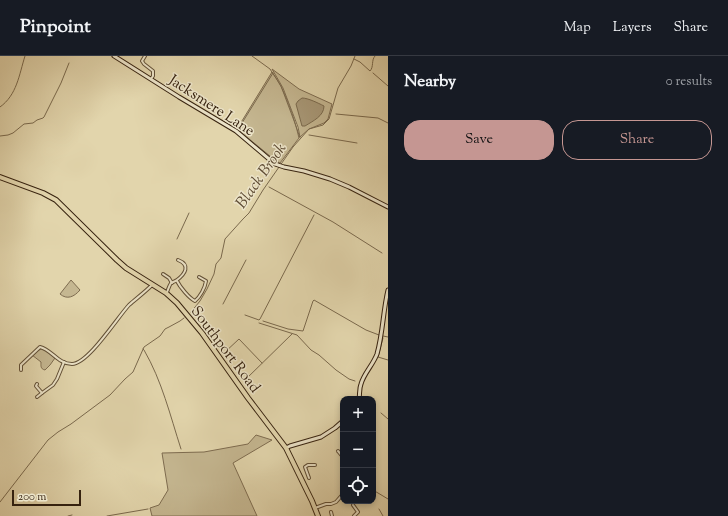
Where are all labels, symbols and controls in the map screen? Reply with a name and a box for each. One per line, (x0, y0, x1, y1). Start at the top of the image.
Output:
text: Pinpoint (20, 14, 91, 41)
text: Map (564, 18, 591, 38)
text: Layers (613, 18, 651, 38)
text: Share (673, 18, 708, 38)
street label: Jacksmere Lane (163, 70, 258, 142)
text: Nearby (404, 70, 456, 94)
text: 0 results (666, 73, 712, 91)
button: Save (404, 120, 554, 160)
button: Share (562, 120, 712, 160)
water label: Black Brook (231, 139, 293, 214)
street label: Southport Road (185, 302, 265, 398)
map controls (340, 396, 376, 504)
button: + (340, 396, 376, 432)
button: − (340, 432, 376, 468)
button: locate (340, 468, 376, 504)
scale bar (12, 488, 81, 507)
text: 200 m (18, 489, 46, 505)

